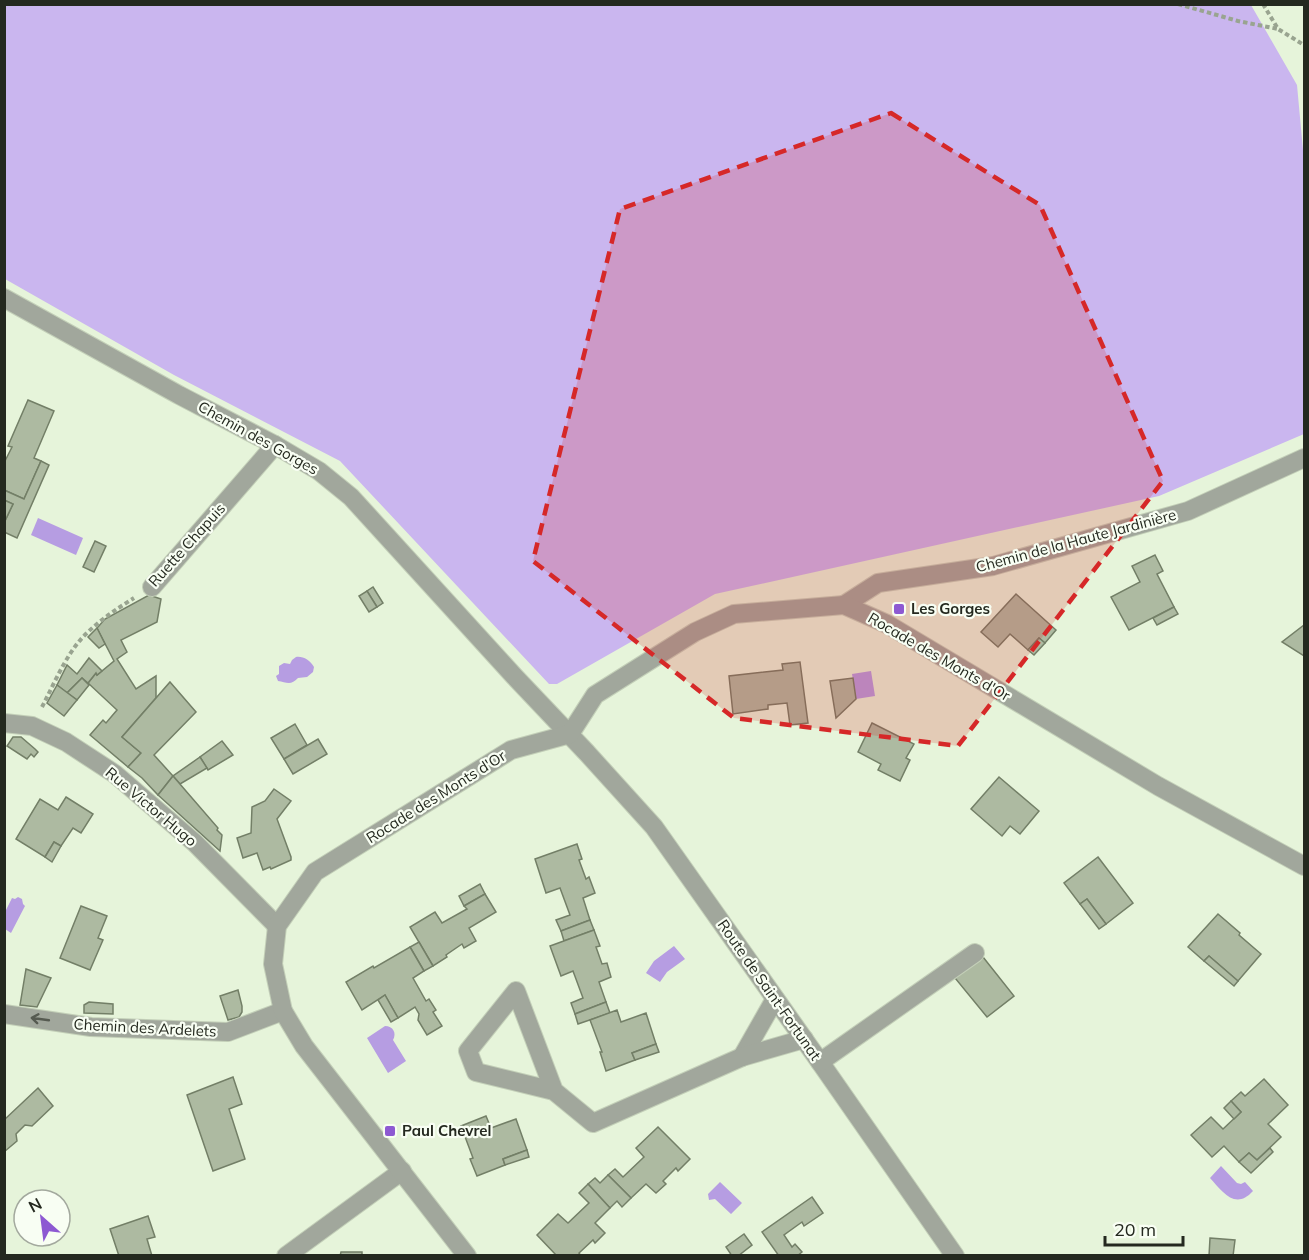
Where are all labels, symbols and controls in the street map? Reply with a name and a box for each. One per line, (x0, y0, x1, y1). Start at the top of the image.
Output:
street label: Chemin des Gorges (195, 397, 322, 479)
street label: Ruette Chapuis (144, 499, 229, 590)
street label: Chemin de la Haute Jardinière (974, 505, 1178, 576)
place label: Les Gorges (911, 599, 990, 618)
marker: Les Gorges (892, 602, 906, 616)
street label: Rocade des Monts d'Or (865, 608, 1014, 705)
street label: Rocade des Monts d'Or (362, 746, 509, 847)
street label: Rue Victor Hugo (102, 763, 201, 850)
street label: Route de Saint-Fortunat (714, 916, 825, 1064)
one-way arrow (31, 1014, 50, 1025)
street label: Chemin des Ardelets (73, 1014, 217, 1041)
place label: Paul Chevrel (402, 1121, 491, 1140)
marker: Paul Chevrel (383, 1124, 397, 1138)
north arrow (12, 1188, 72, 1248)
text: N (25, 1193, 45, 1216)
scale bar (1105, 1209, 1183, 1247)
text: 20 m (1114, 1218, 1156, 1241)

